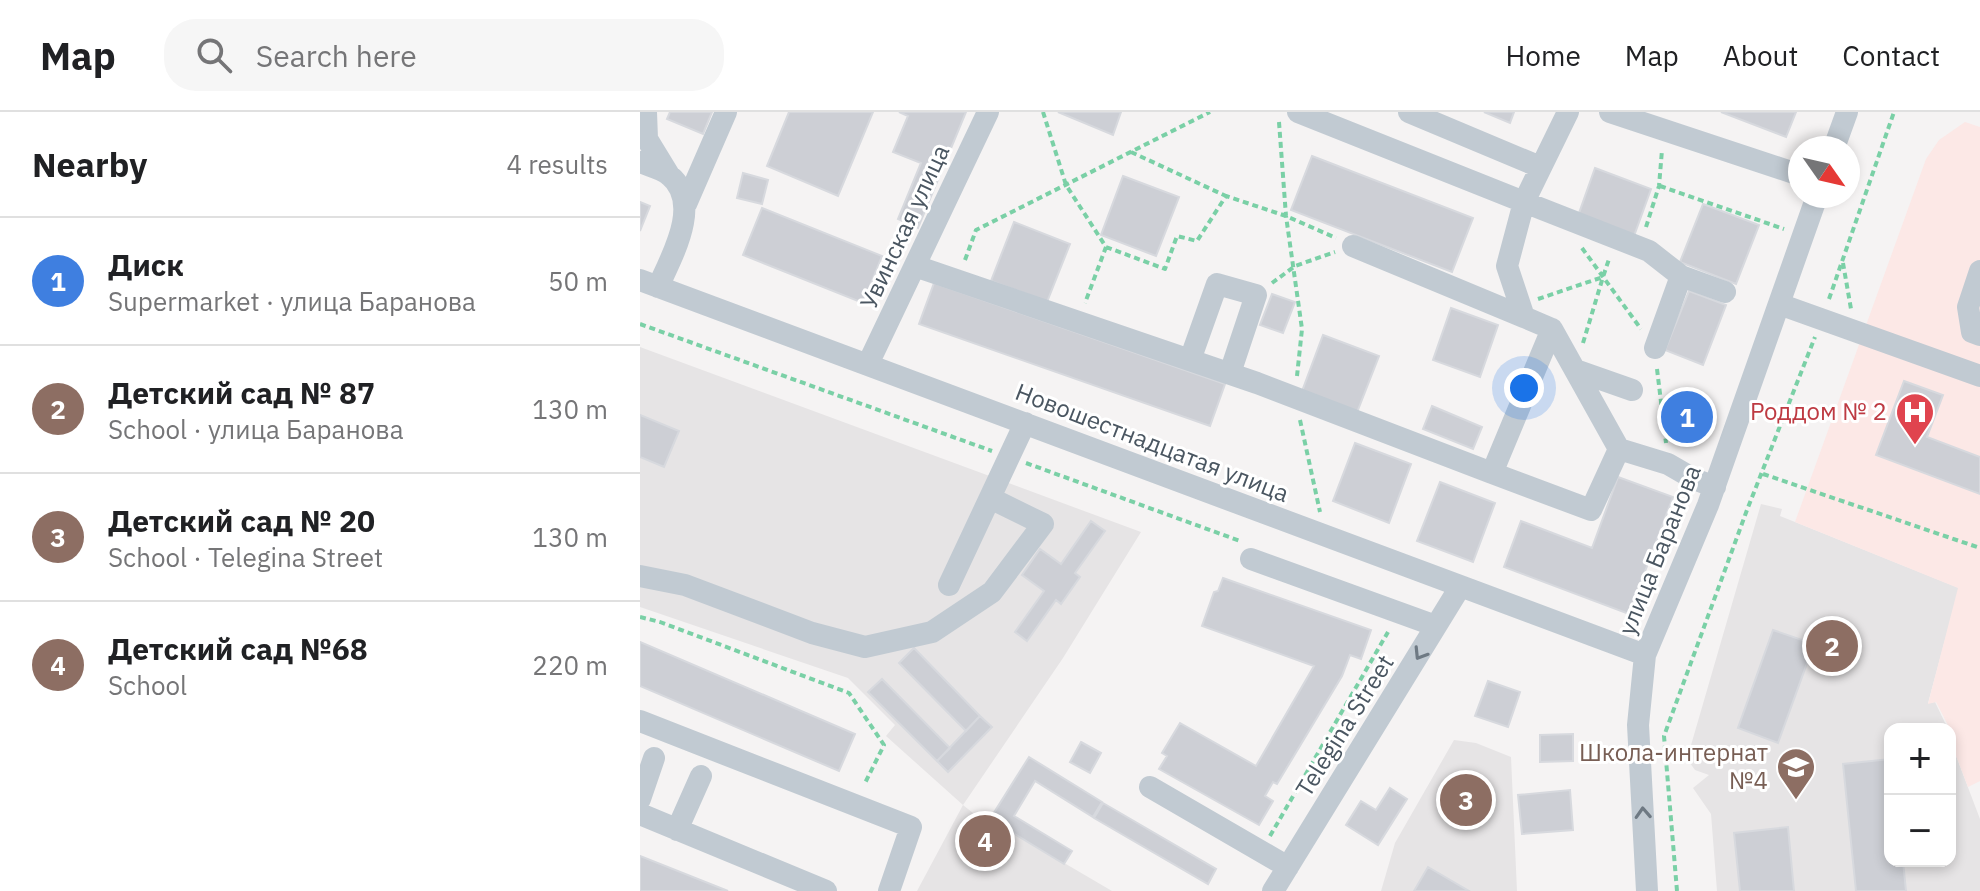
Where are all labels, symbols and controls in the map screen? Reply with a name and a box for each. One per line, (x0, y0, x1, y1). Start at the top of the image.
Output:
search box (164, 19, 724, 91)
text: Map (40, 31, 116, 80)
icon: search (192, 33, 236, 77)
text: Search here (256, 36, 417, 75)
text: Home (1505, 37, 1581, 74)
text: Map (1625, 37, 1679, 74)
text: About (1723, 37, 1798, 74)
text: Contact (1842, 37, 1940, 74)
north arrow (1788, 136, 1860, 208)
street label: Увинская улица (852, 139, 956, 314)
text: Nearby (32, 142, 147, 186)
text: 4 results (506, 147, 608, 181)
text: Диск (108, 245, 184, 284)
text: 1 (50, 264, 66, 298)
text: 50 m (548, 264, 608, 298)
text: Supermarket · улица Баранова (108, 284, 476, 318)
your location (1504, 368, 1544, 408)
text: Детский сад № 87 (108, 373, 375, 412)
street label: Новошестнадцатая улица (1011, 375, 1294, 509)
pin: 1 (1661, 387, 1713, 447)
hospital icon: Роддом № 2 (1894, 391, 1936, 446)
text: 2 (50, 392, 66, 426)
text: 130 m (532, 392, 608, 426)
place label: Роддом № 2 (1750, 395, 1887, 427)
text: School · улица Баранова (108, 412, 404, 446)
street label: улица Баранова (1610, 460, 1708, 639)
text: Детский сад № 20 (108, 501, 375, 540)
text: 3 (50, 520, 66, 554)
text: 130 m (532, 520, 608, 554)
text: School · Telegina Street (108, 540, 383, 574)
pin: 2 (1806, 616, 1858, 676)
text: Детский сад №68 (108, 629, 368, 668)
one-way arrow (1414, 645, 1429, 660)
text: 4 (50, 648, 66, 682)
text: 220 m (532, 648, 608, 682)
street label: Telegina Street (1288, 648, 1401, 803)
text: School (108, 668, 187, 702)
map controls (1884, 723, 1956, 867)
button: + (1884, 723, 1956, 795)
place label: Школа-интернат №4 (1579, 736, 1768, 796)
school or university icon: Школа-интернат №4 (1775, 746, 1817, 801)
pin: 3 (1440, 770, 1492, 830)
button: − (1884, 795, 1956, 867)
one-way arrow (1634, 806, 1651, 819)
pin: 4 (959, 811, 1011, 871)

